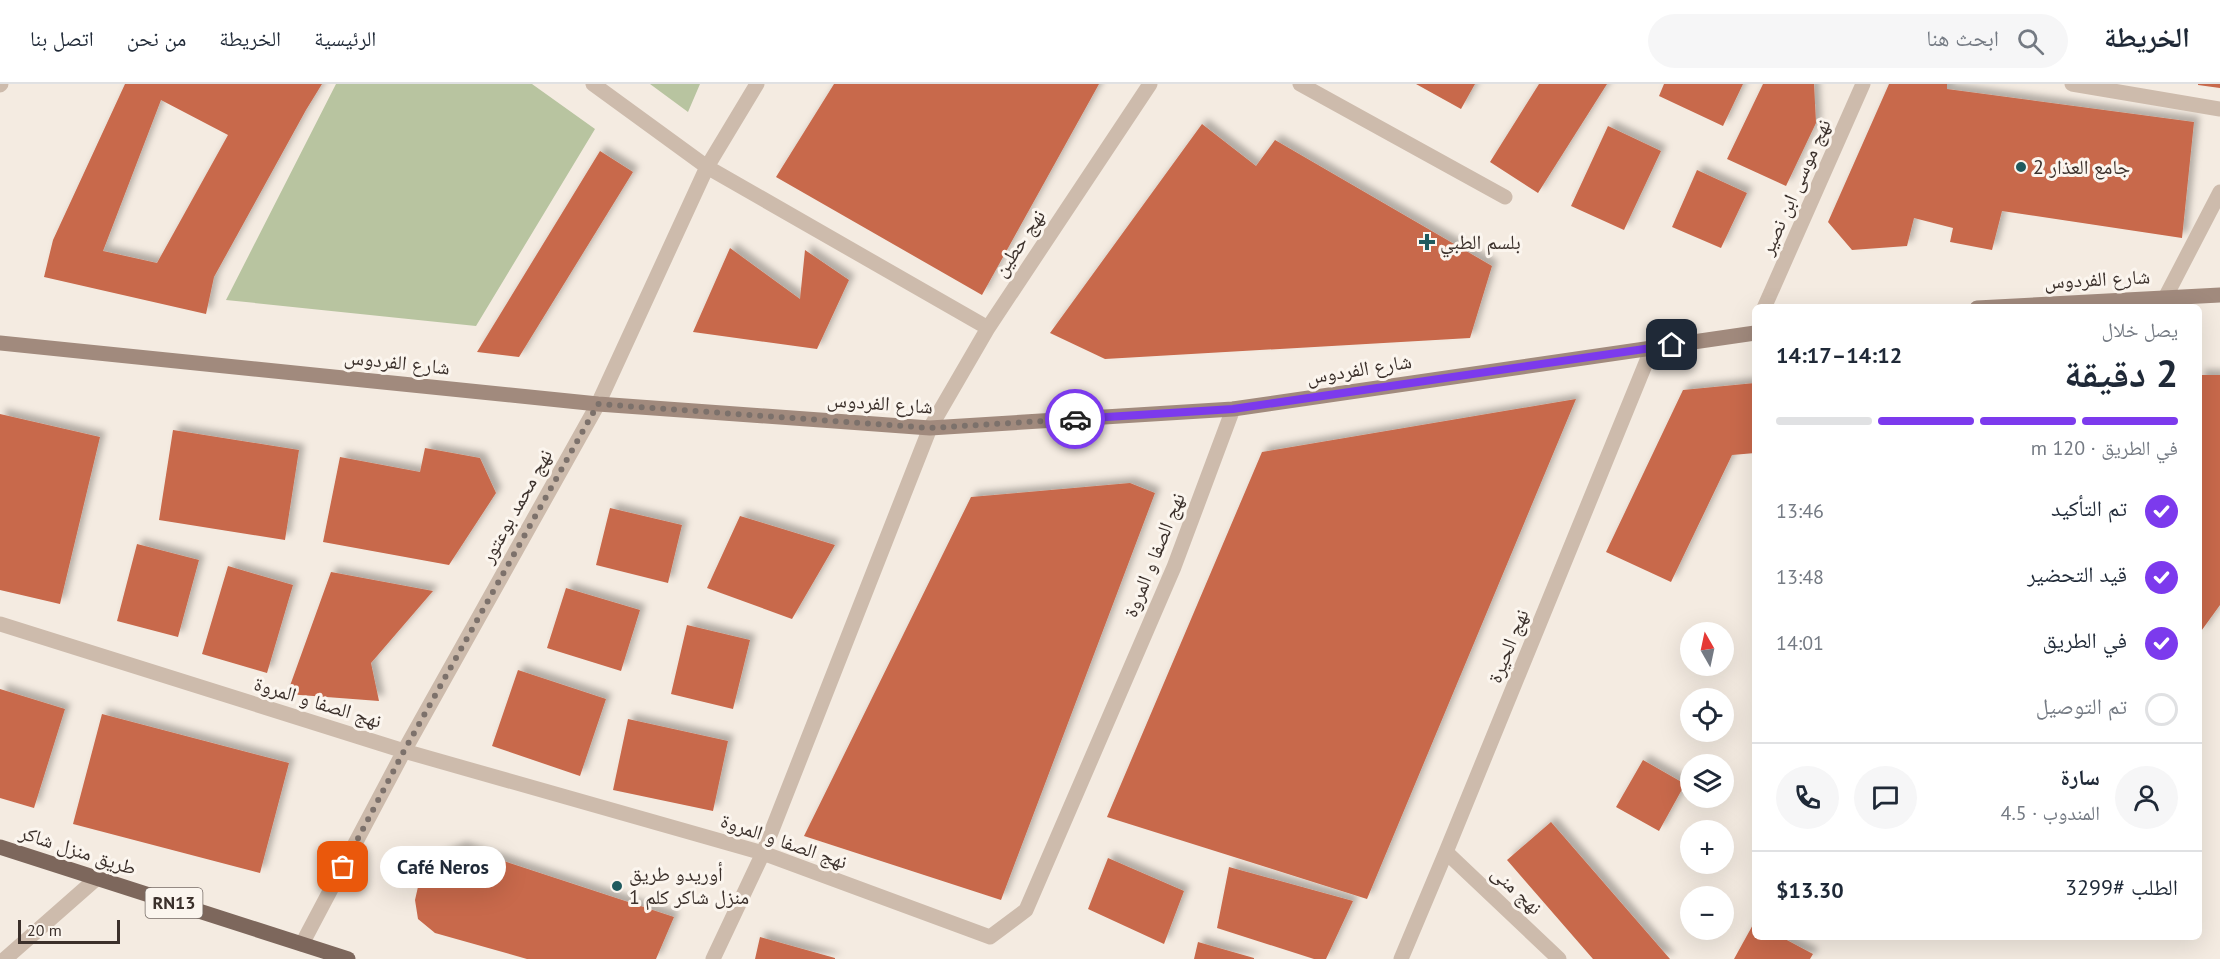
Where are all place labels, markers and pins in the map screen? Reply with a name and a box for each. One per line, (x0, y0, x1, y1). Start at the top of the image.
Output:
place label: جامع العذار 2 (2033, 154, 2131, 180)
marker: جامع العذار 2 (2014, 160, 2028, 174)
place label: بلسم الطبي (1440, 229, 1521, 258)
marker: بلسم الطبي (1418, 233, 1436, 251)
pin (1646, 319, 1697, 370)
pin (317, 841, 368, 892)
callout: Café Neros (379, 846, 505, 888)
place label: أوريدو طريق منزل شاكر كلم 1 (629, 861, 749, 911)
marker: أوريدو طريق منزل شاكر كلم 1 (610, 879, 624, 893)

